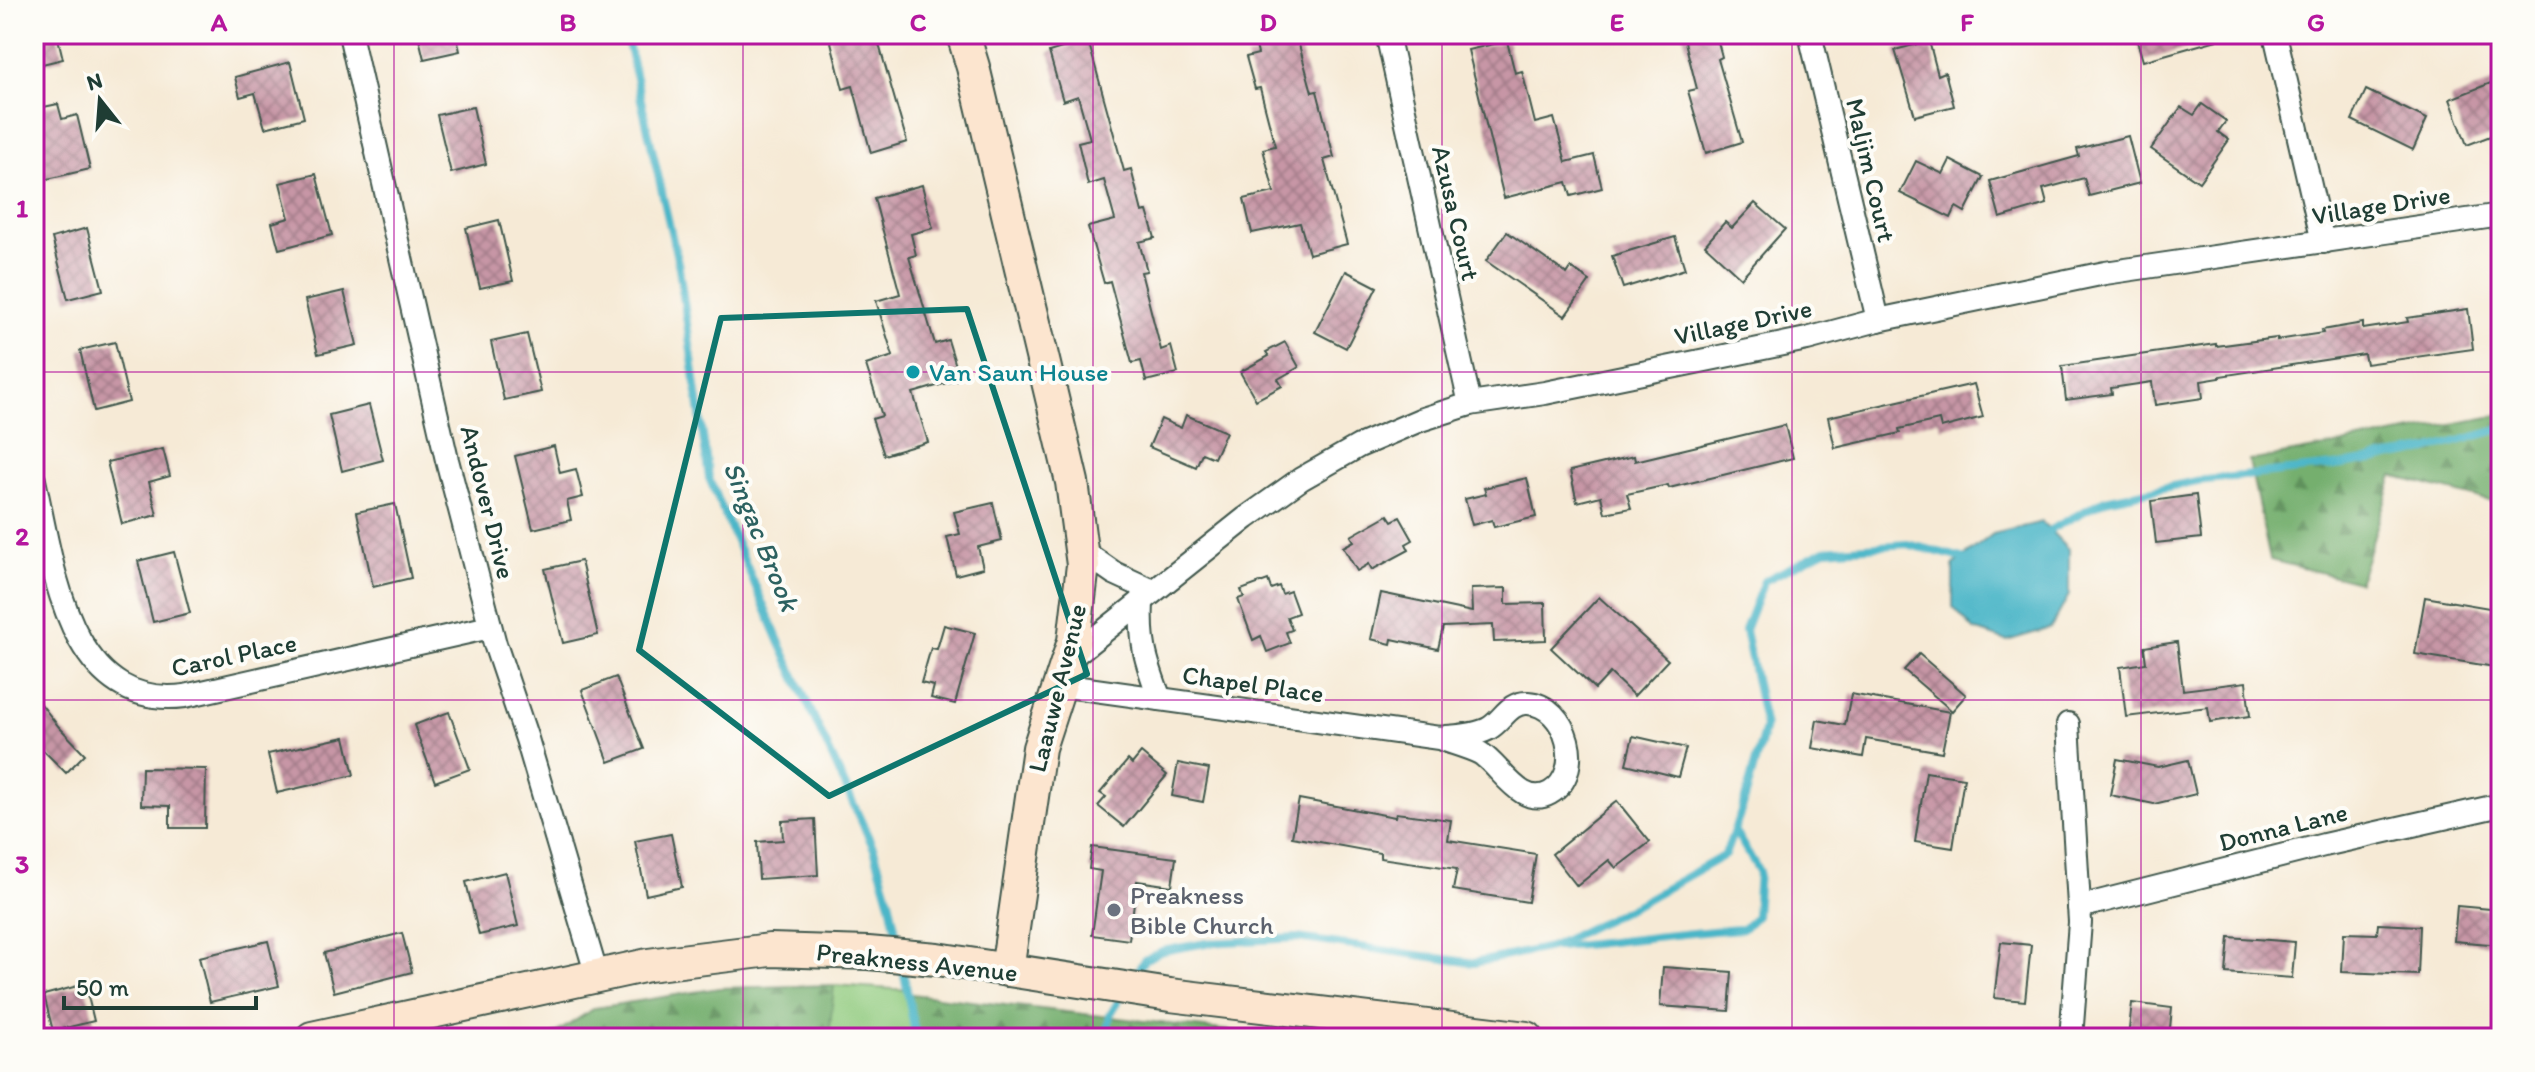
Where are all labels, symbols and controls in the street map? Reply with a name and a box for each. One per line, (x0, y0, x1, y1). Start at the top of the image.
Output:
text: A (210, 6, 228, 38)
text: B (560, 6, 577, 38)
text: C (910, 6, 927, 38)
text: D (1259, 6, 1277, 38)
text: E (1610, 6, 1624, 38)
text: F (1960, 6, 1974, 38)
text: G (2307, 6, 2325, 38)
north arrow (60, 60, 140, 140)
text: N (83, 66, 105, 96)
street label: Maljim Court (1839, 95, 1903, 245)
street label: Azusa Court (1425, 142, 1487, 284)
street label: Village Drive (2309, 178, 2453, 232)
text: 1 (16, 192, 28, 224)
street label: Village Drive (1671, 292, 1815, 352)
place label: Van Saun House (929, 356, 1109, 388)
marker: Van Saun House (904, 363, 922, 381)
street label: Andover Drive (453, 422, 523, 582)
water label: Singac Brook (717, 456, 808, 617)
text: 2 (15, 520, 29, 552)
street label: Laauwe Avenue (1021, 600, 1093, 776)
street label: Carol Place (168, 626, 300, 684)
street label: Chapel Place (1180, 658, 1326, 710)
street label: Donna Lane (2215, 796, 2351, 858)
text: 3 (15, 848, 29, 880)
place label: Preakness Bible Church (1130, 879, 1274, 941)
marker: Preakness Bible Church (1105, 901, 1123, 919)
street label: Preakness Avenue (815, 936, 1019, 988)
scale bar (64, 960, 256, 1010)
text: 50 m (76, 973, 129, 1002)

